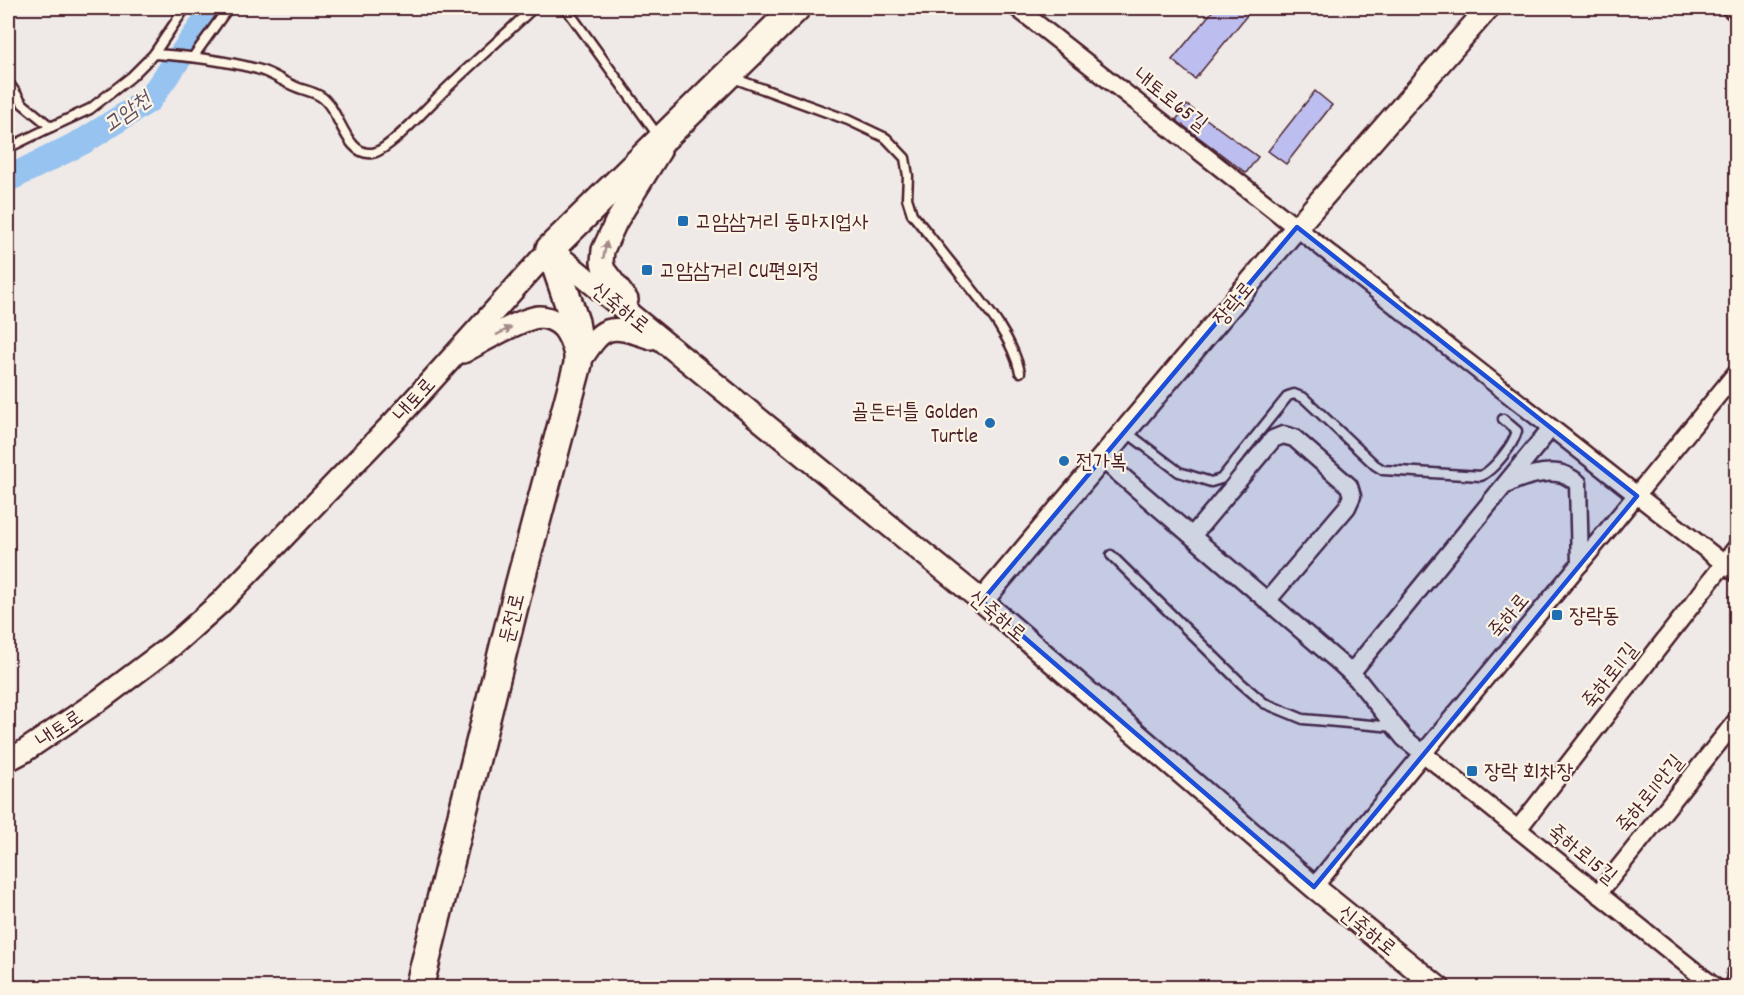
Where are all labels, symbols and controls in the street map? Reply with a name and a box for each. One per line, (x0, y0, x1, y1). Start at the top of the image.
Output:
street label: 내토로65길 (1125, 63, 1213, 140)
water label: 고암천 (97, 84, 161, 142)
place label: 고암삼거리 동마지업사 (695, 209, 869, 239)
marker: 고암삼거리 동마지업사 (676, 214, 690, 228)
one-way arrow (600, 241, 610, 260)
place label: 고암삼거리 CU편의정 (659, 258, 820, 288)
marker: 고암삼거리 CU편의정 (640, 263, 654, 277)
street label: 신죽하로 (583, 276, 655, 342)
street label: 장락로 (1208, 276, 1263, 334)
one-way arrow (495, 326, 512, 336)
street label: 내토로 (388, 372, 444, 430)
place label: 골든터틀 Golden Turtle (852, 399, 978, 453)
marker: 골든터틀 Golden Turtle (983, 416, 997, 430)
place label: 전가복 (1076, 449, 1127, 479)
marker: 전가복 (1057, 454, 1071, 468)
street label: 신죽하로 (961, 584, 1032, 651)
street label: 죽하로 (1483, 588, 1538, 646)
street label: 둔전로 (493, 590, 535, 647)
place label: 장락동 (1569, 603, 1620, 633)
marker: 장락동 (1550, 608, 1564, 622)
street label: 죽하로11길 (1576, 637, 1647, 716)
street label: 내토로 (31, 704, 90, 757)
street label: 죽하로11안길 (1610, 749, 1693, 841)
place label: 장락 회차장 (1484, 759, 1573, 789)
marker: 장락 회차장 (1465, 764, 1479, 778)
street label: 죽하로15길 (1540, 818, 1622, 893)
street label: 신죽하로 (1330, 899, 1402, 965)

